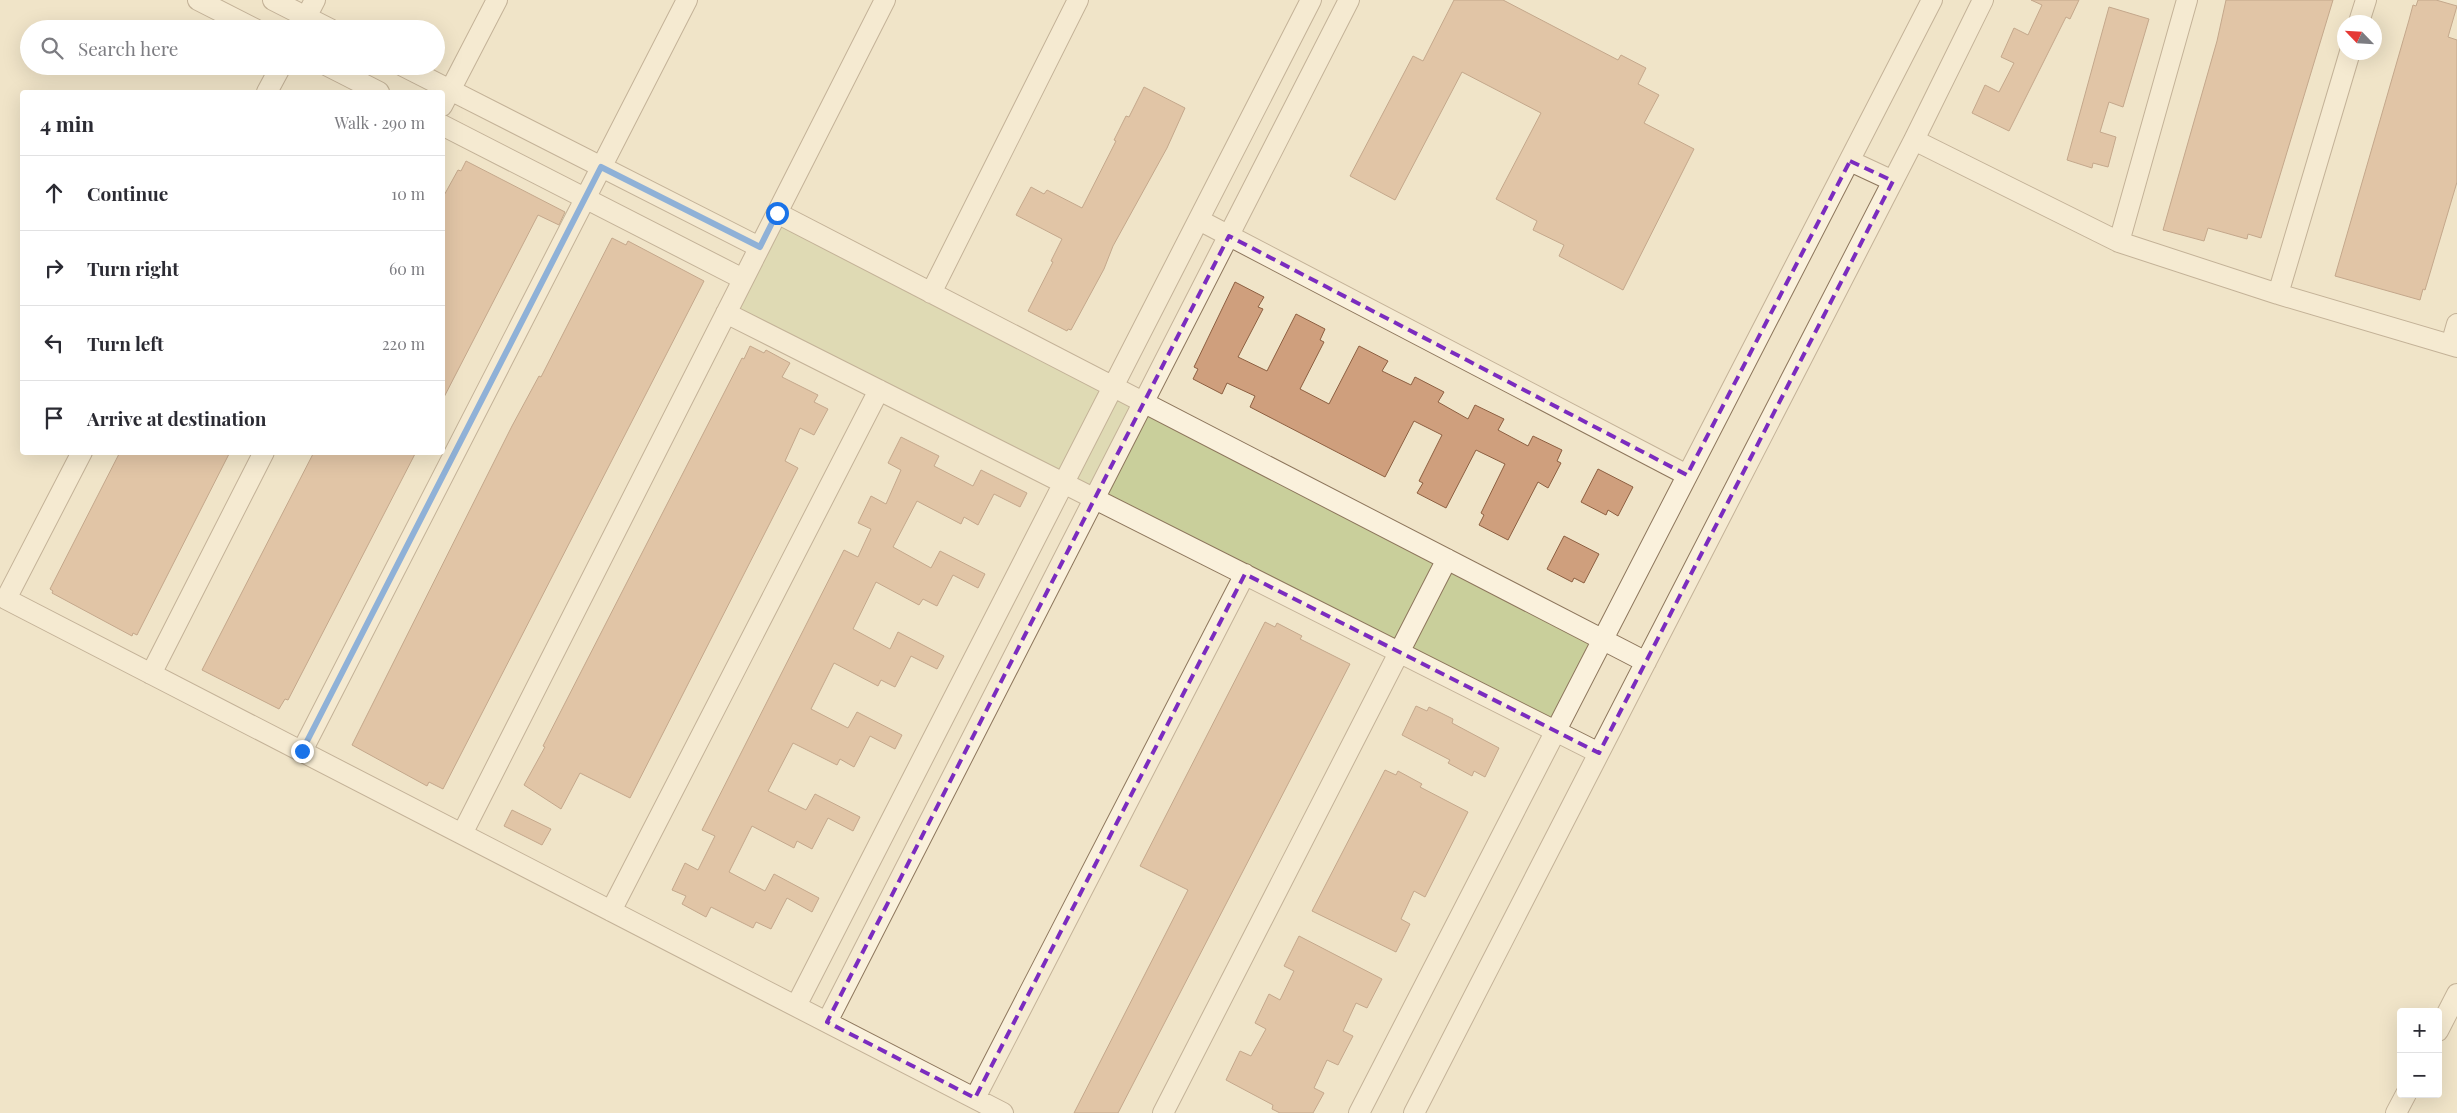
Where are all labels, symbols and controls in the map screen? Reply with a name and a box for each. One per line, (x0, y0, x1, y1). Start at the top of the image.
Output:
north arrow (2337, 15, 2382, 60)
search box (20, 20, 445, 75)
icon: search (38, 34, 66, 62)
text: Search here (78, 35, 178, 61)
text: 4 min (40, 109, 94, 137)
text: Walk · 290 m (334, 112, 425, 133)
icon: ahead (40, 179, 68, 207)
text: Continue (87, 180, 168, 206)
text: 10 m (391, 183, 425, 204)
route start (766, 202, 789, 225)
icon: right (40, 254, 68, 282)
text: Turn right (87, 255, 179, 281)
text: 60 m (389, 258, 425, 279)
icon: left (40, 329, 68, 357)
text: Turn left (87, 330, 164, 356)
text: 220 m (382, 333, 425, 354)
icon: arrive (40, 404, 68, 432)
text: Arrive at destination (87, 405, 267, 431)
route end (291, 740, 314, 763)
map controls (2397, 1008, 2442, 1098)
button: + (2397, 1008, 2442, 1053)
button: − (2397, 1053, 2442, 1098)

